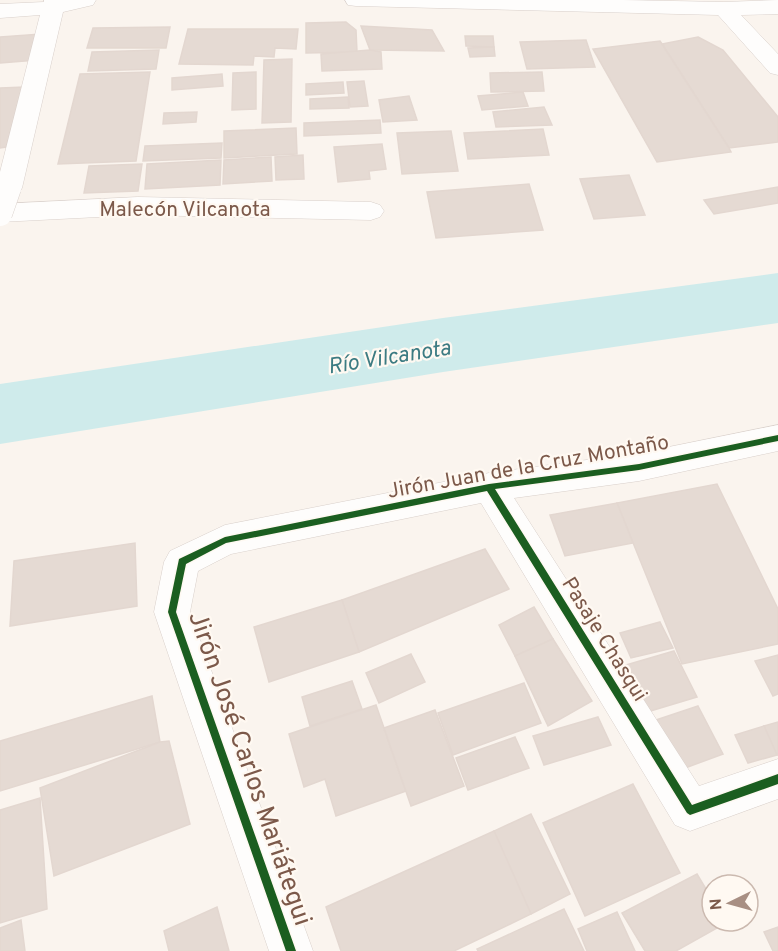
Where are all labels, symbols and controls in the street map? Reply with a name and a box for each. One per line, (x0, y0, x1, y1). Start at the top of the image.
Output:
street label: Malecón Vilcanota (99, 197, 271, 224)
water label: Río Vilcanota (326, 335, 453, 382)
street label: Jirón Juan de la Cruz Montaño (385, 429, 671, 506)
street label: Pasaje Chasqui (555, 572, 653, 707)
street label: Jirón José Carlos Mariátegui (179, 607, 318, 930)
north arrow (700, 873, 760, 933)
text: N (707, 898, 728, 911)

